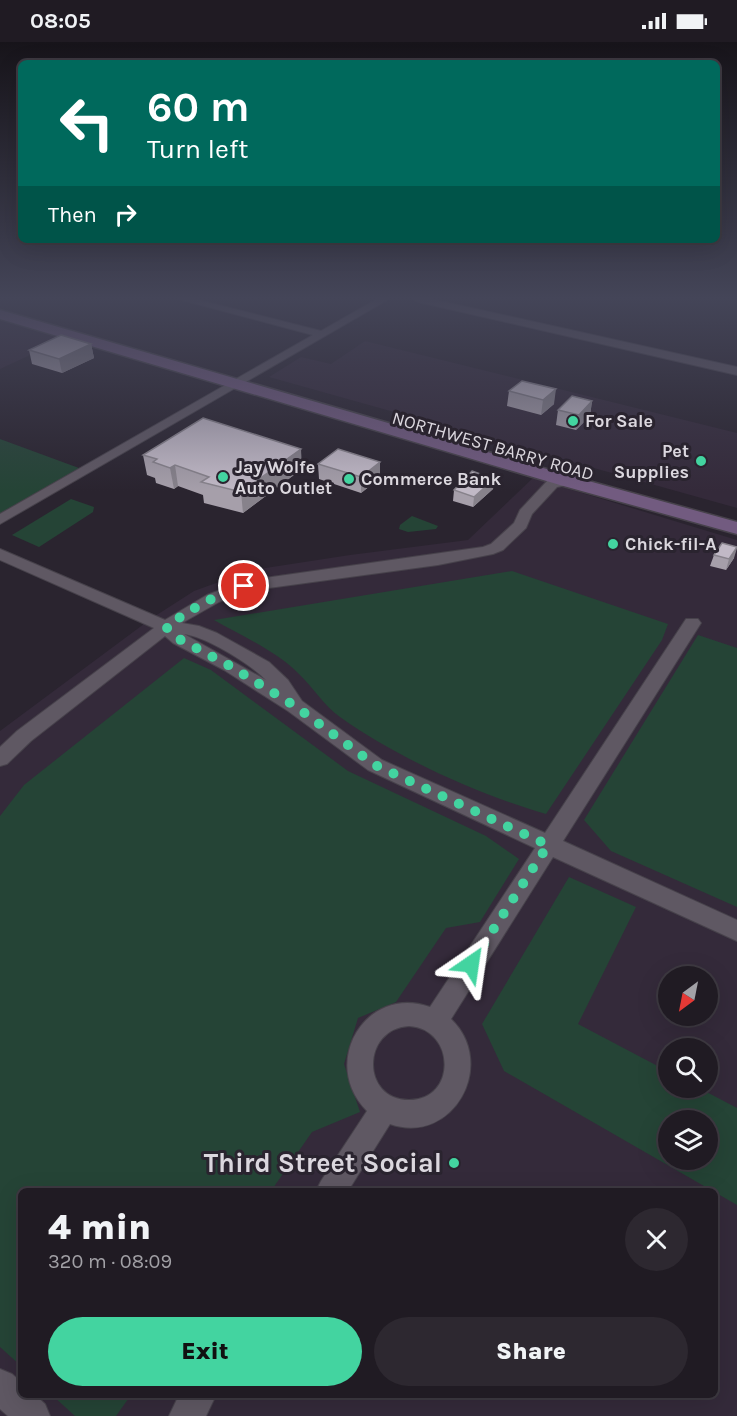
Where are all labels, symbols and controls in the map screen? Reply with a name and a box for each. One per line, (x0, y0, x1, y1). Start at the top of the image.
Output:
text: 08:05 (30, 8, 91, 34)
text: 60 m (147, 82, 250, 132)
icon: left (48, 84, 126, 162)
text: Turn left (147, 133, 248, 165)
icon: right (109, 198, 142, 231)
text: Then (48, 202, 97, 228)
street label: NORTHWEST BARRY ROAD (390, 407, 596, 485)
place label: For Sale (585, 410, 653, 432)
marker: For Sale (566, 414, 580, 428)
place label: Pet Supplies (614, 440, 689, 483)
marker: Pet Supplies (694, 454, 708, 468)
place label: Jay Wolfe Auto Outlet (235, 456, 332, 499)
place label: Commerce Bank (361, 468, 501, 490)
marker: Jay Wolfe Auto Outlet (216, 470, 230, 484)
marker: Commerce Bank (342, 472, 356, 486)
place label: Chick-fil-A (625, 533, 716, 555)
marker: Chick-fil-A (606, 537, 620, 551)
pin (218, 560, 269, 611)
icon: arrive (227, 569, 260, 602)
position arrow (439, 932, 503, 996)
north arrow (658, 966, 718, 1026)
map controls (658, 966, 718, 1170)
button: search (658, 1038, 718, 1098)
button: layers (658, 1110, 718, 1170)
place label: Third Street Social (204, 1147, 442, 1179)
marker: Third Street Social (447, 1156, 461, 1170)
text: 4 min (48, 1206, 151, 1248)
button: close (625, 1208, 688, 1271)
text: 320 m · 08:09 (48, 1250, 172, 1273)
button: Exit (48, 1317, 362, 1386)
button: Share (374, 1317, 688, 1386)

